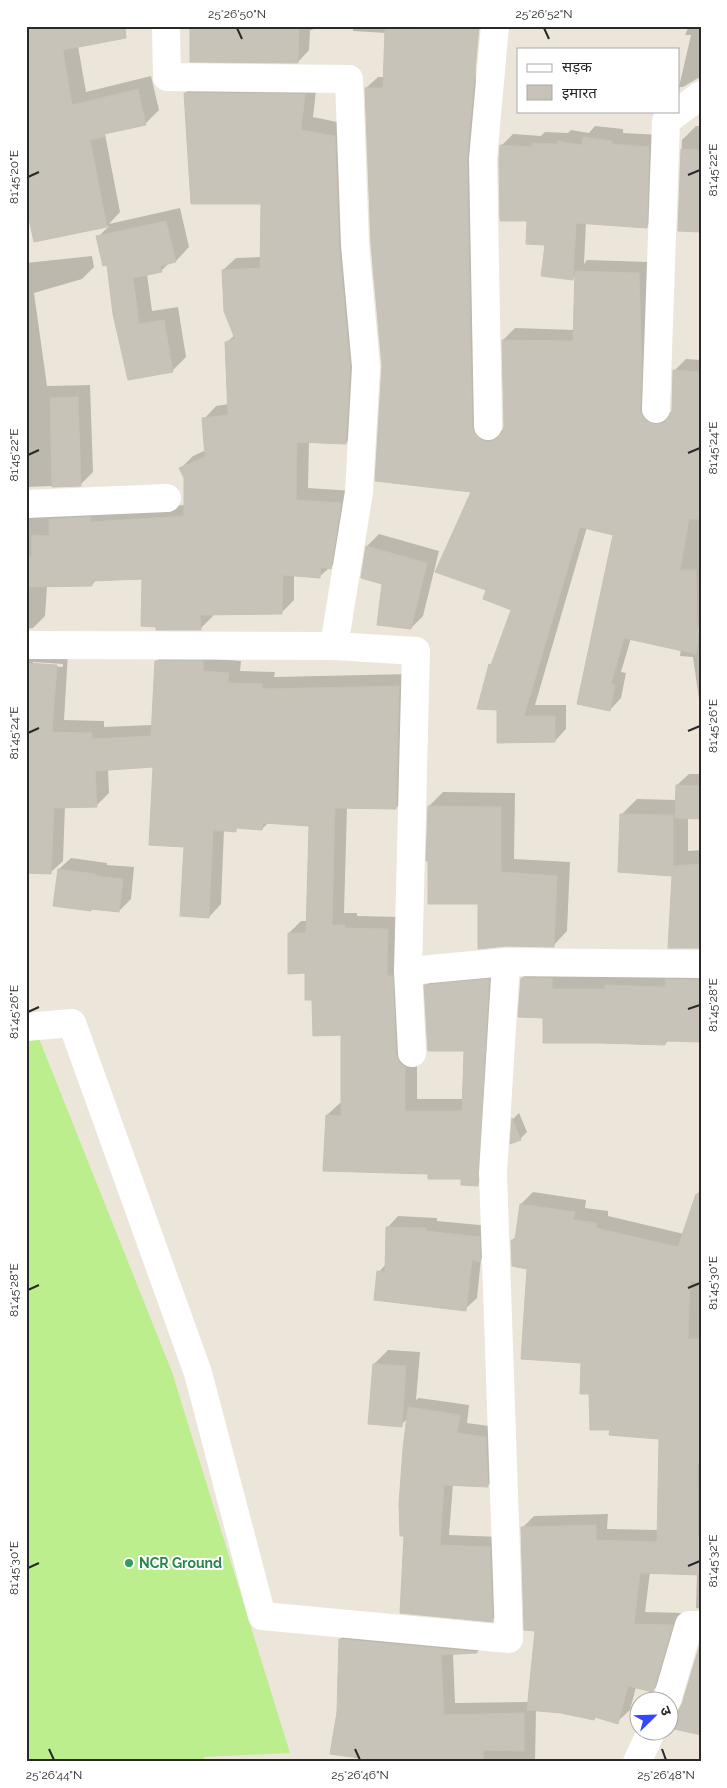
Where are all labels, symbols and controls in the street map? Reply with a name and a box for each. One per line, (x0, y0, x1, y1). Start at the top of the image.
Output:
text: 25°26'50"N (208, 7, 266, 21)
text: 25°26'52"N (515, 7, 573, 21)
legend (517, 48, 680, 112)
text: सड़क (562, 58, 592, 76)
text: इमारत (562, 84, 597, 102)
text: 81°45'22"E (706, 144, 720, 196)
text: 81°45'20"E (7, 150, 21, 204)
text: 81°45'24"E (706, 421, 720, 475)
text: 81°45'22"E (7, 429, 21, 481)
text: 81°45'26"E (706, 699, 720, 753)
text: 81°45'24"E (7, 706, 21, 760)
text: 81°45'28"E (706, 978, 720, 1032)
text: 81°45'26"E (7, 985, 21, 1039)
text: 81°45'30"E (706, 1256, 720, 1310)
text: 81°45'28"E (7, 1263, 21, 1317)
text: 81°45'32"E (706, 1535, 720, 1588)
text: 81°45'30"E (7, 1541, 21, 1595)
place label: NCR Ground (139, 1555, 222, 1571)
marker: NCR Ground (123, 1557, 135, 1569)
north arrow (630, 1690, 680, 1740)
text: उ (657, 1704, 675, 1719)
text: 25°26'44"N (26, 1768, 82, 1782)
text: 25°26'46"N (331, 1768, 389, 1782)
text: 25°26'48"N (637, 1768, 695, 1782)

